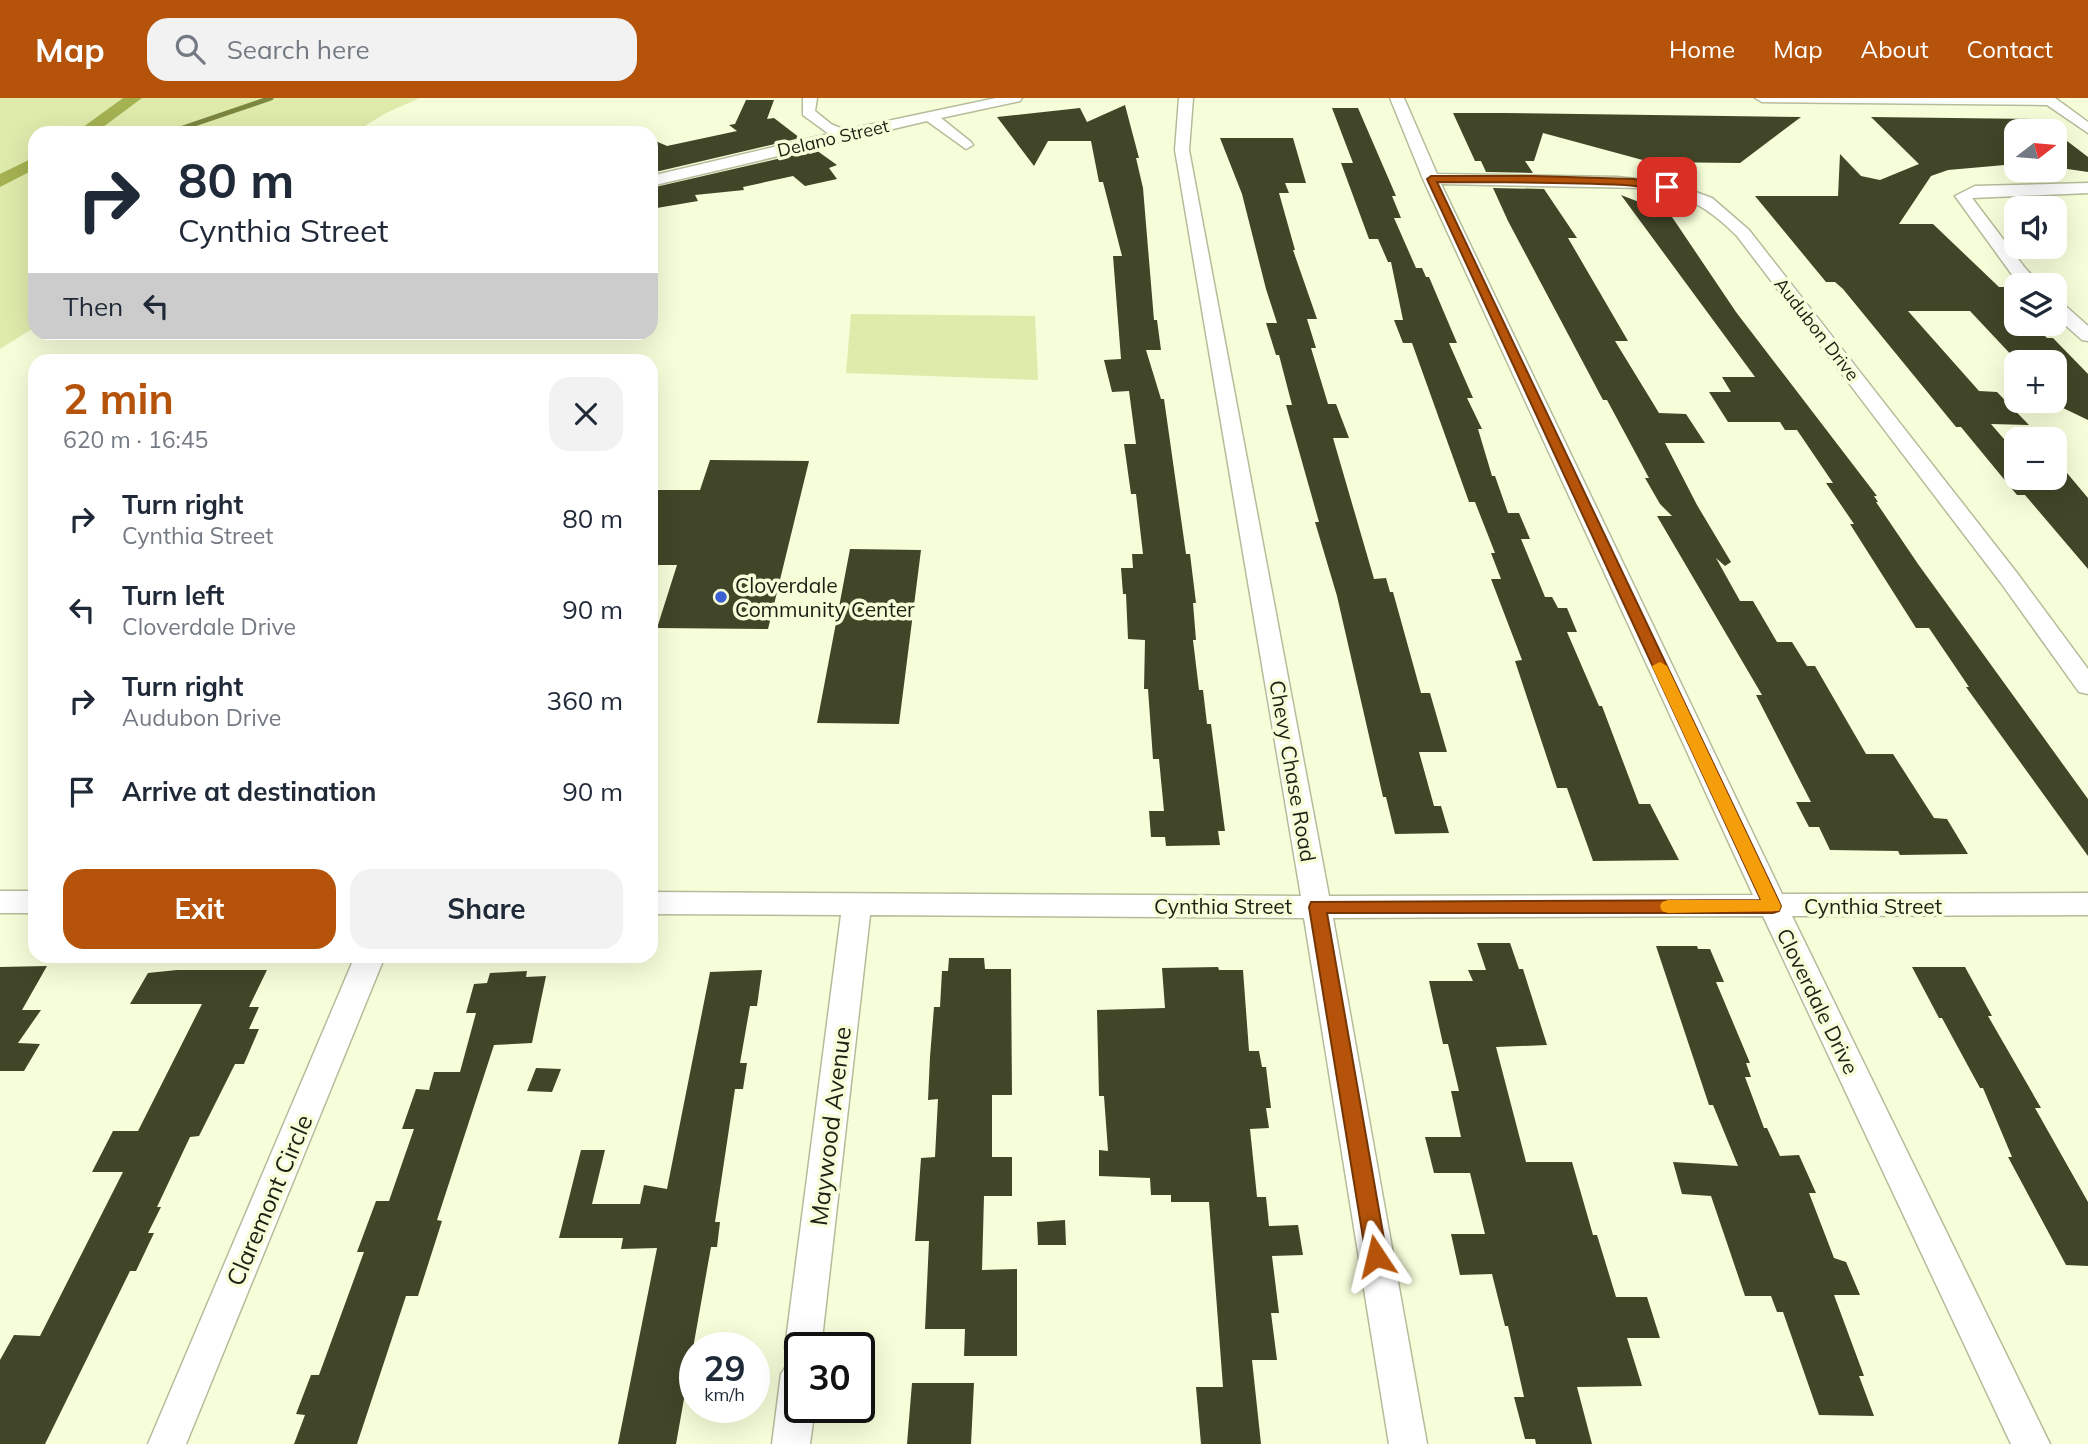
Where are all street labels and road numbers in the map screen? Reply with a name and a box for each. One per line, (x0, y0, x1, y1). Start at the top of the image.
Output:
street label: Delano Street (775, 114, 891, 162)
street label: Audubon Drive (1770, 273, 1864, 385)
street label: Chevy Chase Road (1264, 678, 1322, 864)
street label: Cynthia Street (1154, 893, 1292, 919)
street label: Cynthia Street (1804, 893, 1942, 919)
street label: Cloverdale Drive (1771, 924, 1865, 1078)
street label: Maywood Avenue (803, 1025, 857, 1227)
street label: Claremont Circle (219, 1110, 319, 1290)

